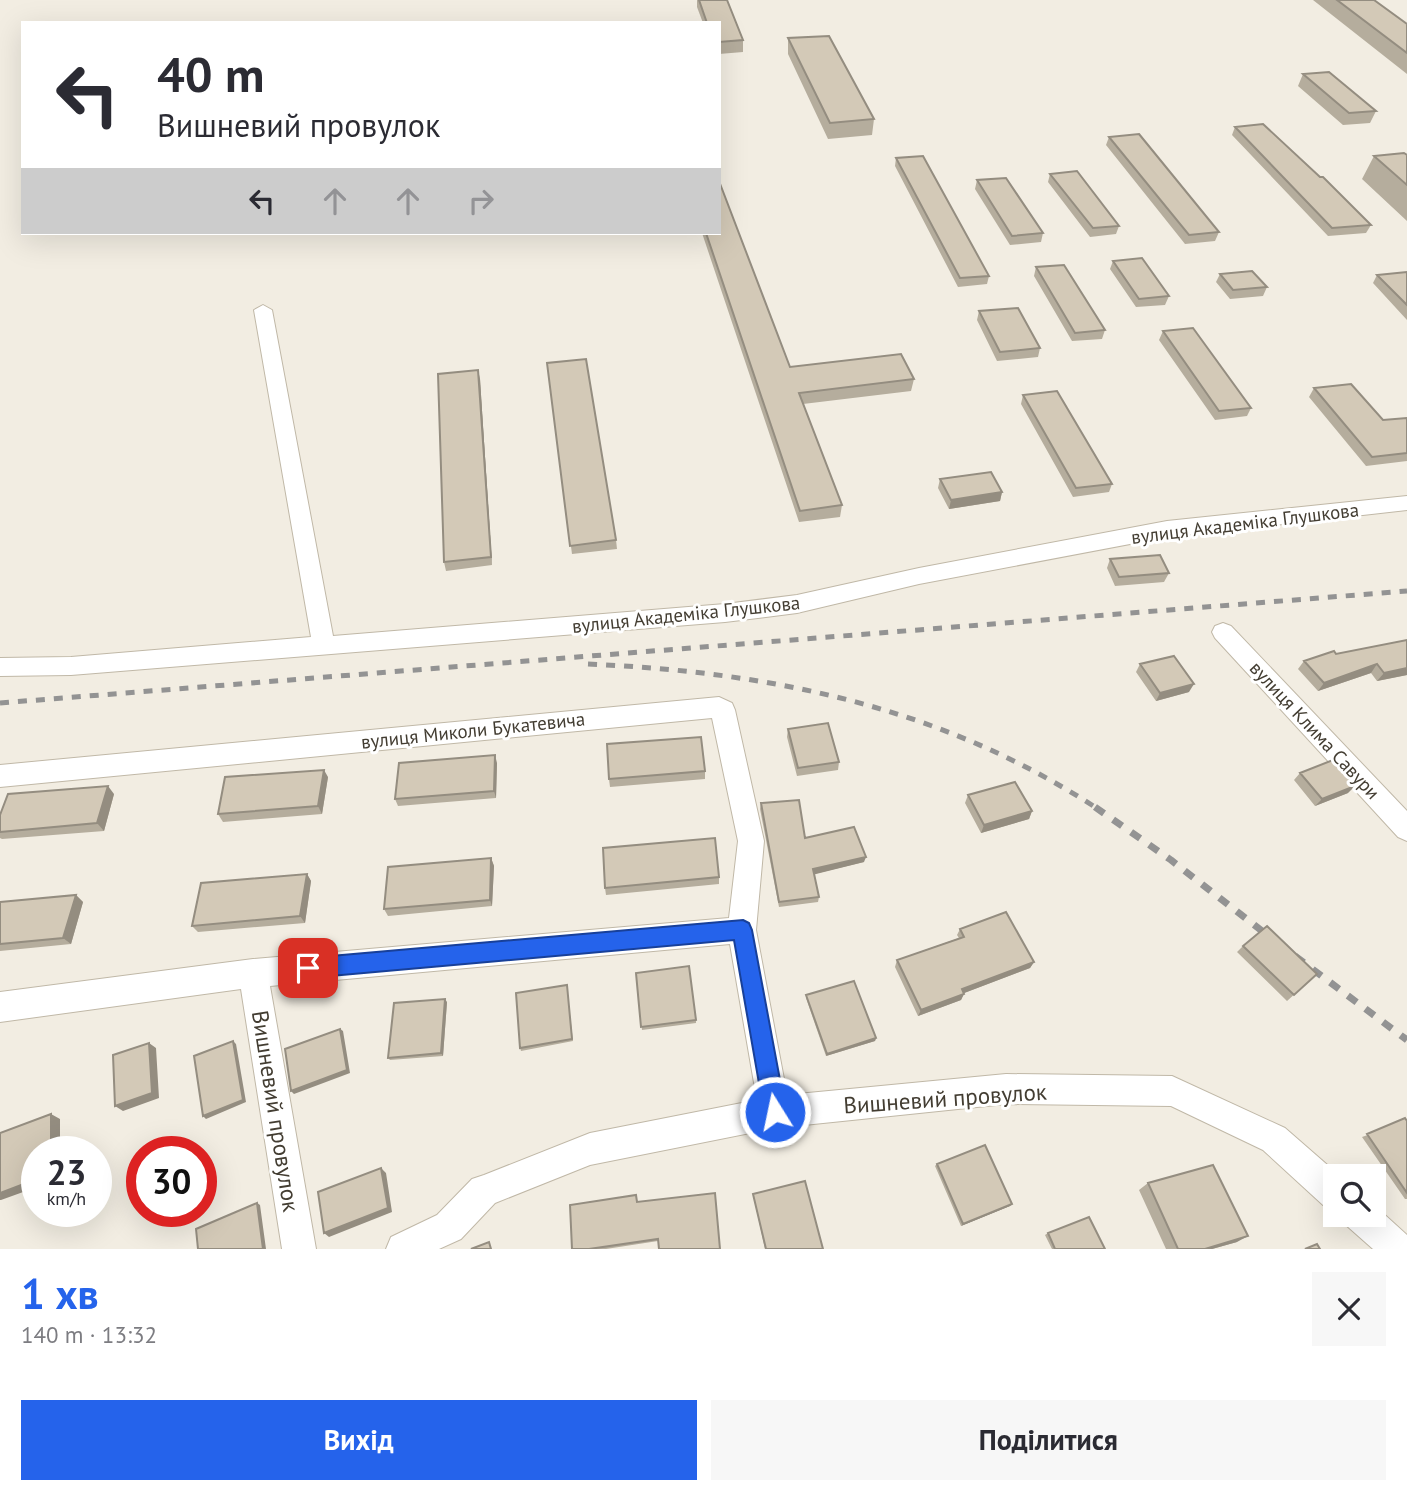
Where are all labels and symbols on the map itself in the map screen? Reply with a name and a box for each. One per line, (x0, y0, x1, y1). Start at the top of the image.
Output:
street label: вулиця Академіка Глушкова (1130, 497, 1360, 549)
street label: вулиця Академіка Глушкова (571, 590, 801, 638)
street label: вулиця Клима Савури (1245, 656, 1385, 804)
street label: вулиця Миколи Букатевича (360, 706, 586, 754)
pin (278, 938, 338, 998)
street label: Вишневий провулок (246, 1008, 306, 1214)
position arrow (738, 1075, 812, 1149)
street label: Вишневий провулок (842, 1076, 1048, 1120)
speed limit sign: 30 (126, 1136, 217, 1227)

